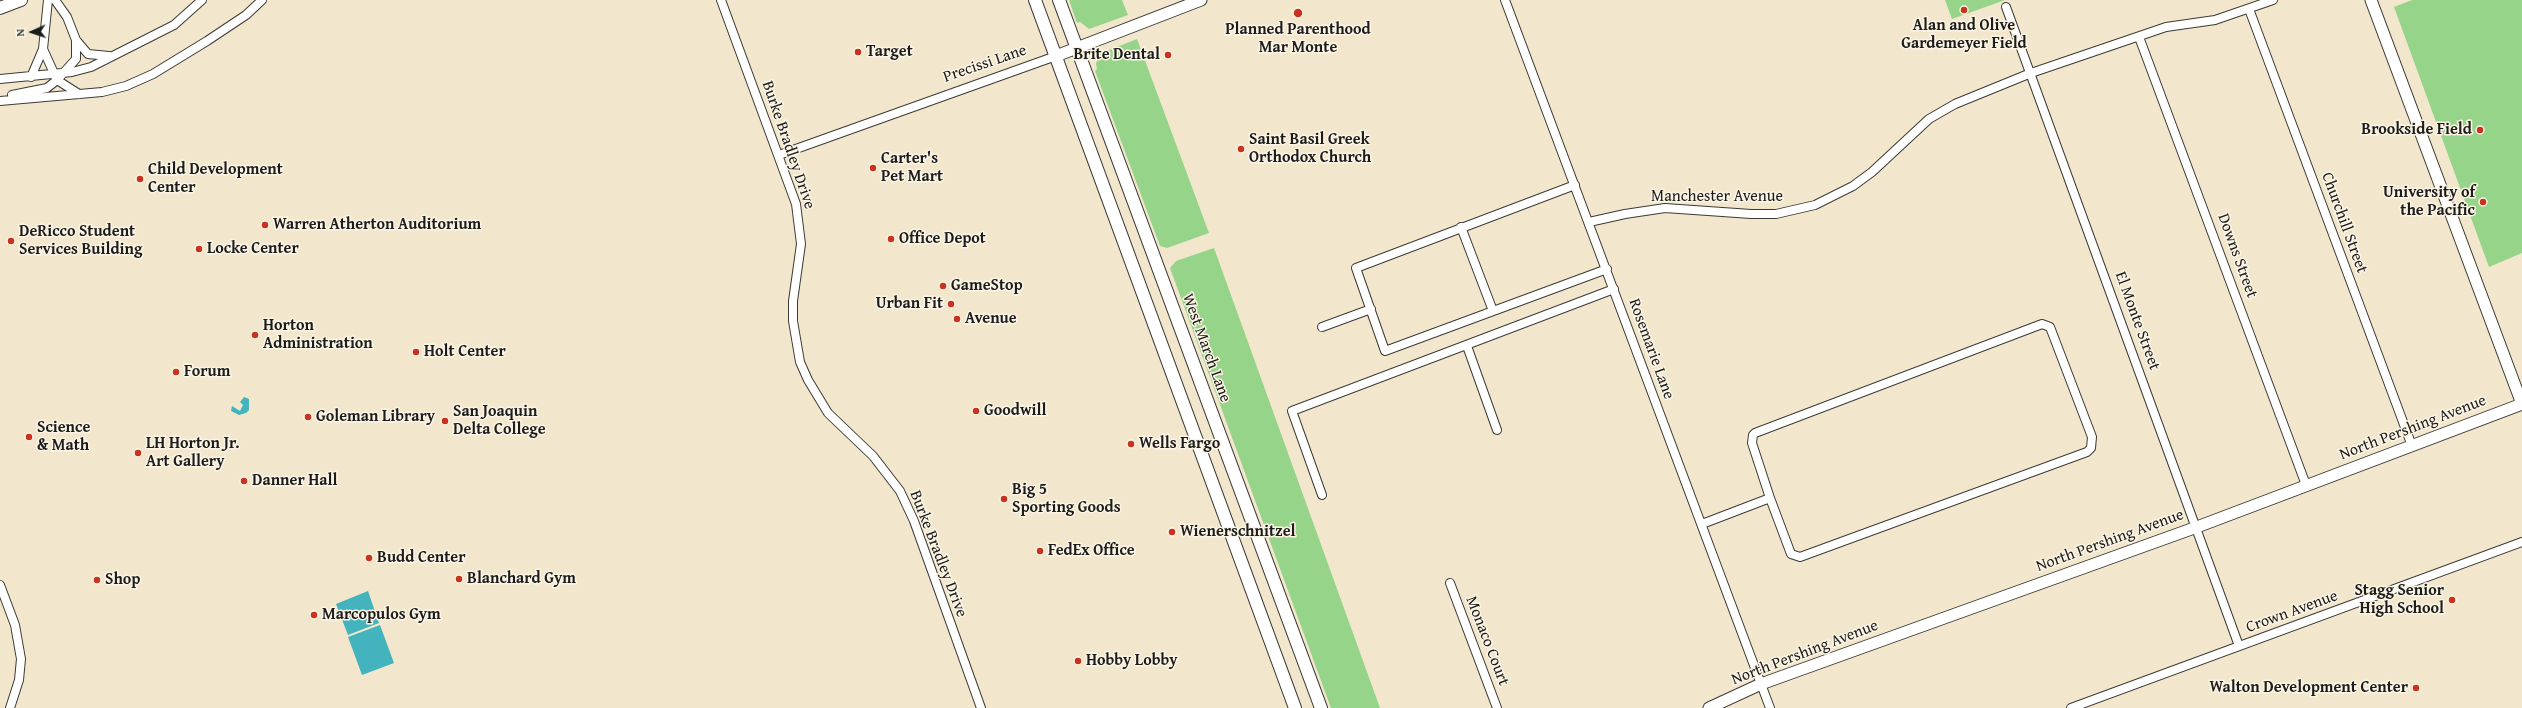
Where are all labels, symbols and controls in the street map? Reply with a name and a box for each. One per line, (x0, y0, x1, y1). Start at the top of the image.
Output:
marker: Alan and Olive Gardemeyer Field (1959, 5, 1969, 15)
marker: Planned Parenthood Mar Monte (1292, 7, 1304, 19)
north arrow (12, 12, 52, 52)
place label: Alan and Olive Gardemeyer Field (1901, 16, 2027, 54)
place label: Planned Parenthood Mar Monte (1225, 20, 1371, 58)
text: N (12, 29, 28, 37)
street label: Precissi Lane (941, 41, 1029, 87)
place label: Target (866, 42, 913, 62)
place label: Brite Dental (1073, 45, 1160, 65)
marker: Target (853, 47, 863, 57)
marker: Brite Dental (1163, 50, 1173, 60)
street label: Burke Bradley Drive (757, 78, 819, 212)
place label: Brookside Field (2361, 120, 2472, 140)
marker: Brookside Field (2475, 125, 2485, 135)
place label: Saint Basil Greek Orthodox Church (1249, 130, 1371, 168)
marker: Saint Basil Greek Orthodox Church (1236, 144, 1246, 154)
place label: Carter's Pet Mart (881, 149, 943, 187)
place label: Child Development Center (148, 160, 283, 198)
marker: Carter's Pet Mart (868, 163, 878, 173)
street label: Churchill Street (2317, 170, 2371, 276)
marker: Child Development Center (135, 174, 145, 184)
place label: University of the Pacific (2383, 183, 2475, 221)
street label: Manchester Avenue (1651, 187, 1783, 207)
marker: University of the Pacific (2478, 197, 2488, 207)
street label: Downs Street (2213, 211, 2261, 301)
place label: Warren Atherton Auditorium (273, 215, 481, 235)
marker: Warren Atherton Auditorium (260, 220, 270, 230)
place label: DeRicco Student Services Building (19, 222, 142, 260)
place label: Office Depot (899, 229, 986, 249)
marker: Office Depot (886, 234, 896, 244)
marker: DeRicco Student Services Building (6, 236, 16, 246)
place label: Locke Center (207, 239, 299, 259)
marker: Locke Center (194, 244, 204, 254)
street label: El Monte Street (2110, 269, 2164, 373)
place label: GameStop (951, 276, 1023, 296)
marker: GameStop (938, 281, 948, 291)
street label: West March Lane (1177, 291, 1235, 405)
place label: Urban Fit (876, 294, 943, 314)
street label: Rosemarie Lane (1624, 296, 1678, 402)
marker: Urban Fit (946, 299, 956, 309)
place label: Avenue (965, 309, 1017, 329)
marker: Avenue (952, 314, 962, 324)
place label: Horton Administration (263, 316, 373, 354)
marker: Horton Administration (250, 330, 260, 340)
place label: Holt Center (424, 342, 506, 362)
marker: Holt Center (411, 347, 421, 357)
place label: Forum (184, 362, 230, 382)
marker: Forum (171, 367, 181, 377)
street label: North Pershing Avenue (2337, 391, 2489, 465)
place label: Goodwill (984, 401, 1046, 421)
place label: San Joaquin Delta College (453, 402, 546, 440)
marker: Goodwill (971, 406, 981, 416)
place label: Goleman Library (316, 407, 435, 427)
marker: Goleman Library (303, 412, 313, 422)
marker: San Joaquin Delta College (440, 416, 450, 426)
place label: Science & Math (37, 418, 90, 456)
marker: Science & Math (24, 432, 34, 442)
place label: LH Horton Jr. Art Gallery (146, 434, 240, 472)
place label: Wells Fargo (1139, 434, 1220, 454)
marker: Wells Fargo (1126, 439, 1136, 449)
marker: LH Horton Jr. Art Gallery (133, 448, 143, 458)
place label: Danner Hall (252, 471, 337, 491)
marker: Danner Hall (239, 476, 249, 486)
place label: Big 5 Sporting Goods (1012, 480, 1121, 518)
street label: Burke Bradley Drive (905, 488, 971, 620)
marker: Big 5 Sporting Goods (999, 494, 1009, 504)
street label: North Pershing Avenue (2034, 505, 2186, 577)
place label: Wienerschnitzel (1180, 522, 1295, 542)
marker: Wienerschnitzel (1167, 527, 1177, 537)
place label: FedEx Office (1048, 541, 1135, 561)
marker: FedEx Office (1035, 546, 1045, 556)
place label: Budd Center (377, 548, 466, 568)
marker: Budd Center (364, 553, 374, 563)
place label: Blanchard Gym (467, 569, 576, 589)
place label: Shop (105, 570, 140, 590)
marker: Blanchard Gym (454, 574, 464, 584)
marker: Shop (92, 575, 102, 585)
place label: Stagg Senior High School (2354, 581, 2444, 619)
street label: Crown Avenue (2244, 587, 2340, 637)
street label: Monaco Court (1461, 594, 1513, 688)
marker: Stagg Senior High School (2447, 595, 2457, 605)
place label: Marcopulos Gym (322, 605, 441, 625)
marker: Marcopulos Gym (309, 610, 319, 620)
street label: North Pershing Avenue (1729, 616, 1881, 690)
place label: Hobby Lobby (1086, 651, 1177, 671)
marker: Hobby Lobby (1073, 656, 1083, 666)
place label: Walton Development Center (2210, 678, 2408, 698)
marker: Walton Development Center (2411, 683, 2421, 693)

